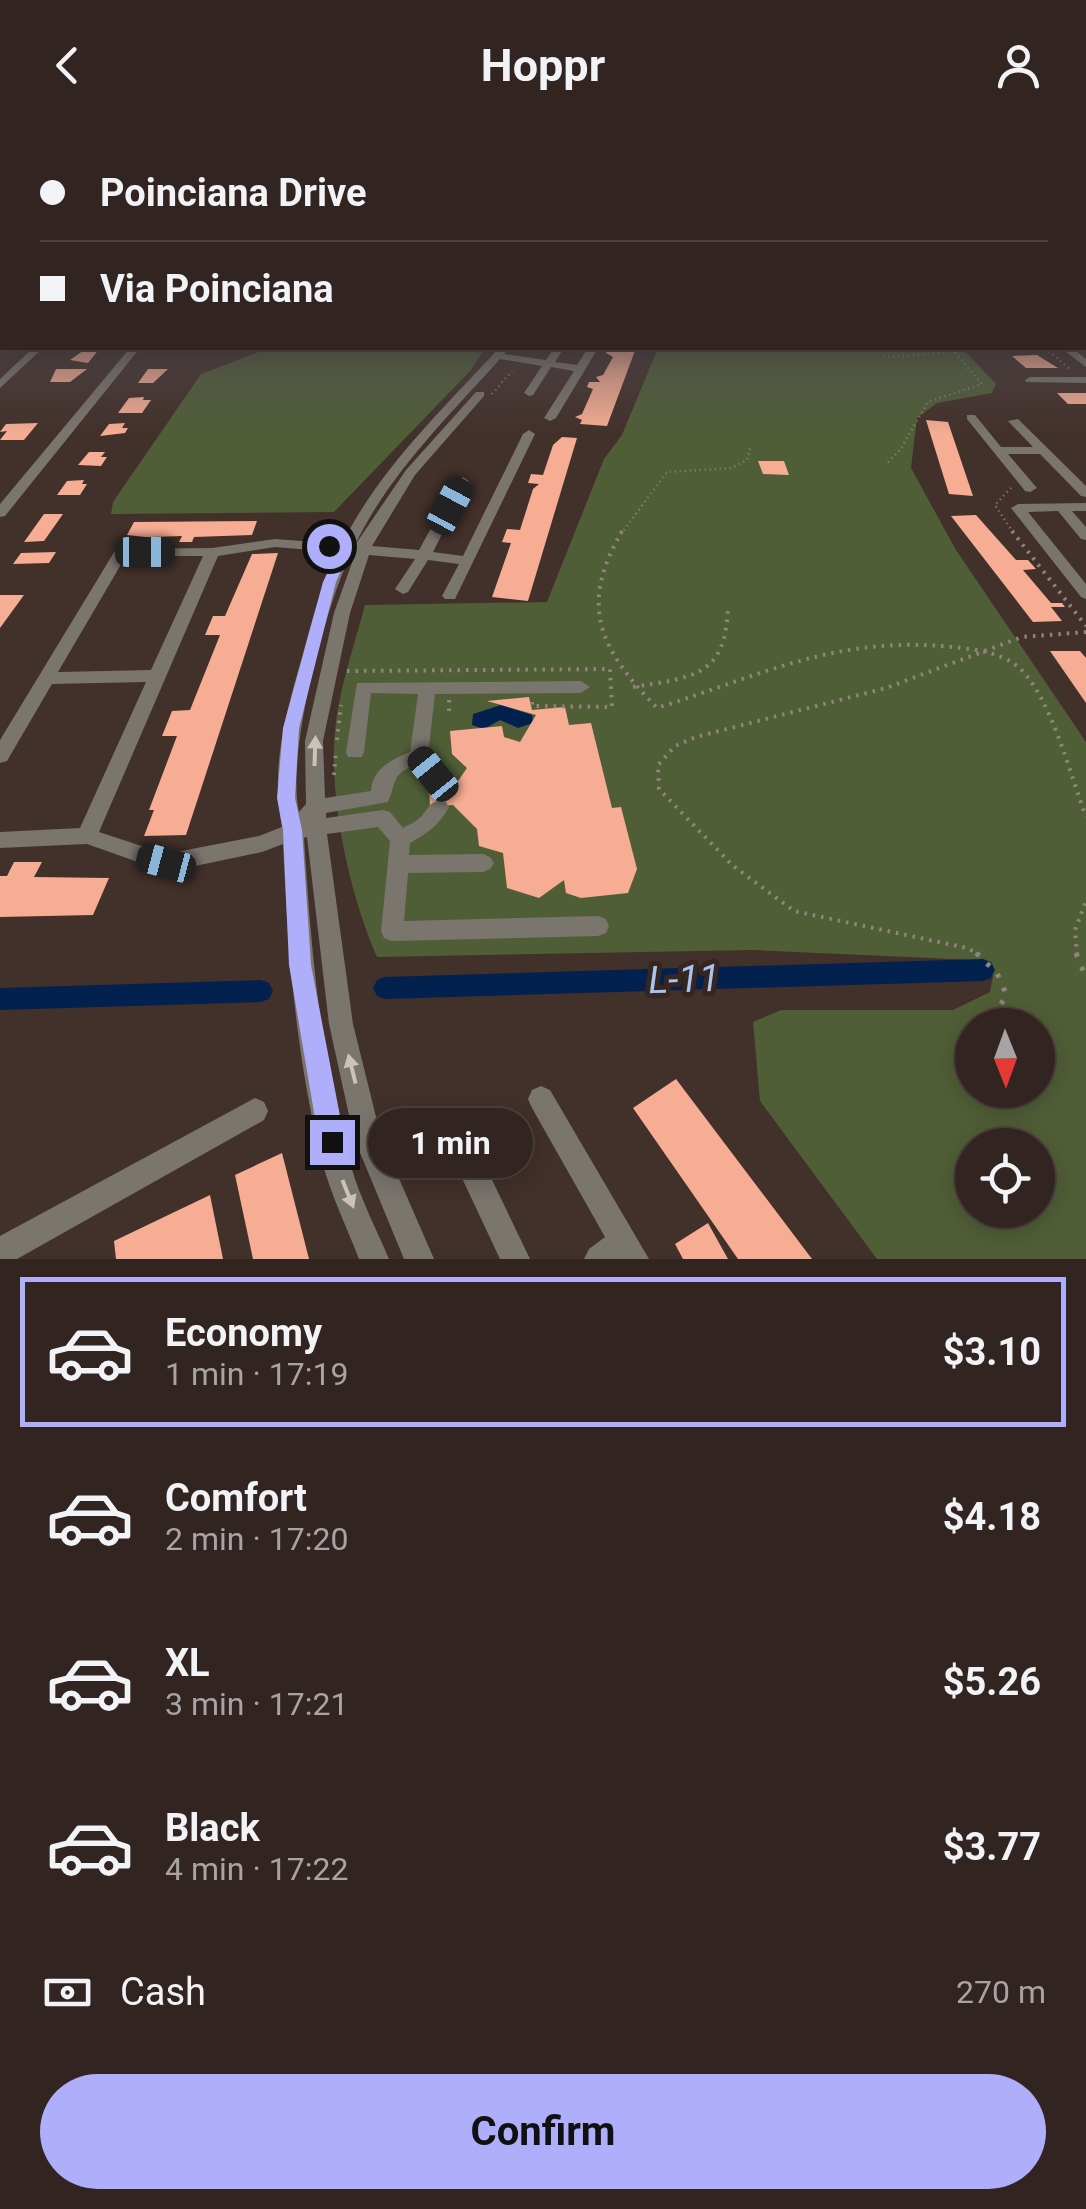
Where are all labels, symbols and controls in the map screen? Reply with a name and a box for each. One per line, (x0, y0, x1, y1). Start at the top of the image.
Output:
icon: back (40, 38, 95, 93)
icon: person (991, 38, 1046, 93)
text: Hoppr (481, 39, 605, 92)
text: Poinciana Drive (100, 171, 367, 215)
text: Via Poinciana (100, 267, 334, 311)
car (423, 472, 477, 540)
route start (307, 524, 352, 569)
car (115, 537, 175, 567)
one-way arrow (307, 734, 323, 766)
car (402, 741, 464, 807)
car (133, 841, 199, 885)
water label: L-11 (648, 956, 720, 1002)
north arrow (955, 1008, 1055, 1108)
map controls (955, 1008, 1055, 1228)
one-way arrow (343, 1053, 359, 1084)
callout: 1 min (367, 1107, 532, 1177)
route end (310, 1120, 355, 1165)
text: 1 min (410, 1124, 491, 1162)
button: locate (955, 1128, 1055, 1228)
one-way arrow (341, 1179, 357, 1209)
icon: car (45, 1307, 135, 1397)
text: Economy (165, 1311, 322, 1355)
text: $3.10 (943, 1330, 1041, 1374)
text: 1 min · 17:19 (165, 1355, 348, 1393)
icon: car (45, 1472, 135, 1562)
text: Comfort (165, 1476, 307, 1520)
text: $4.18 (943, 1495, 1041, 1539)
text: 2 min · 17:20 (165, 1520, 348, 1558)
icon: car (45, 1637, 135, 1727)
text: XL (165, 1641, 210, 1685)
text: $5.26 (943, 1660, 1041, 1704)
text: 3 min · 17:21 (165, 1685, 348, 1723)
icon: car (45, 1802, 135, 1892)
text: Black (165, 1806, 260, 1850)
text: $3.77 (943, 1825, 1041, 1869)
text: 4 min · 17:22 (165, 1850, 348, 1888)
icon: cash (40, 1965, 95, 2020)
text: Cash (120, 1970, 206, 2014)
text: 270 m (956, 1973, 1046, 2011)
button: Confirm (40, 2074, 1046, 2189)

